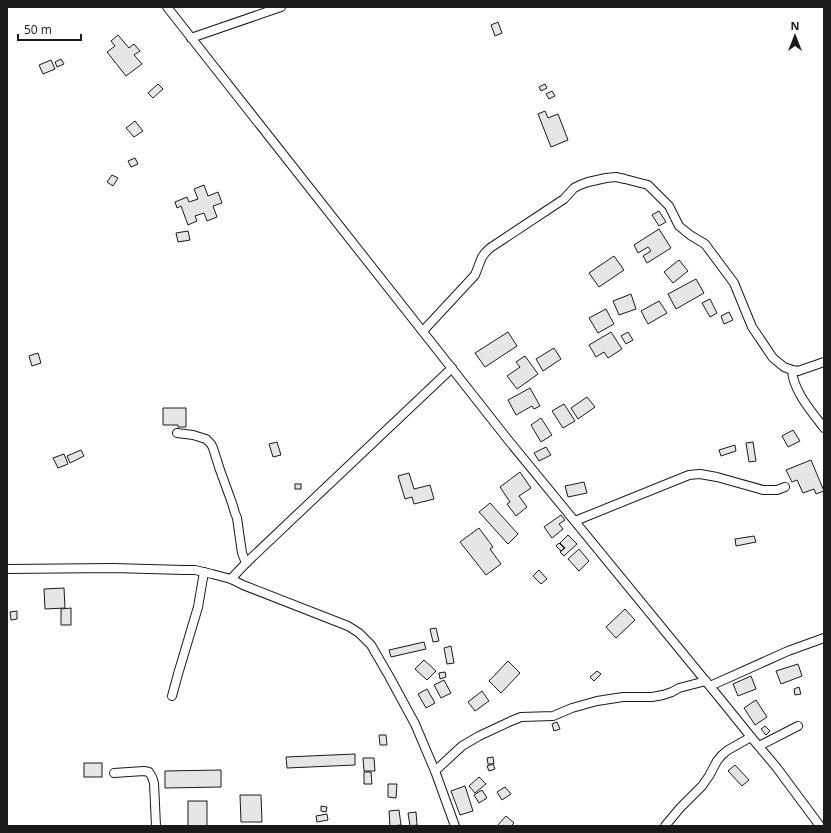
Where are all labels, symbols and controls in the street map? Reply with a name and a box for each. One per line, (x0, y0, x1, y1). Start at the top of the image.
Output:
scale bar (18, 16, 81, 42)
north arrow (775, 16, 815, 56)
text: N (791, 18, 799, 33)
text: 50 m (24, 21, 52, 38)

